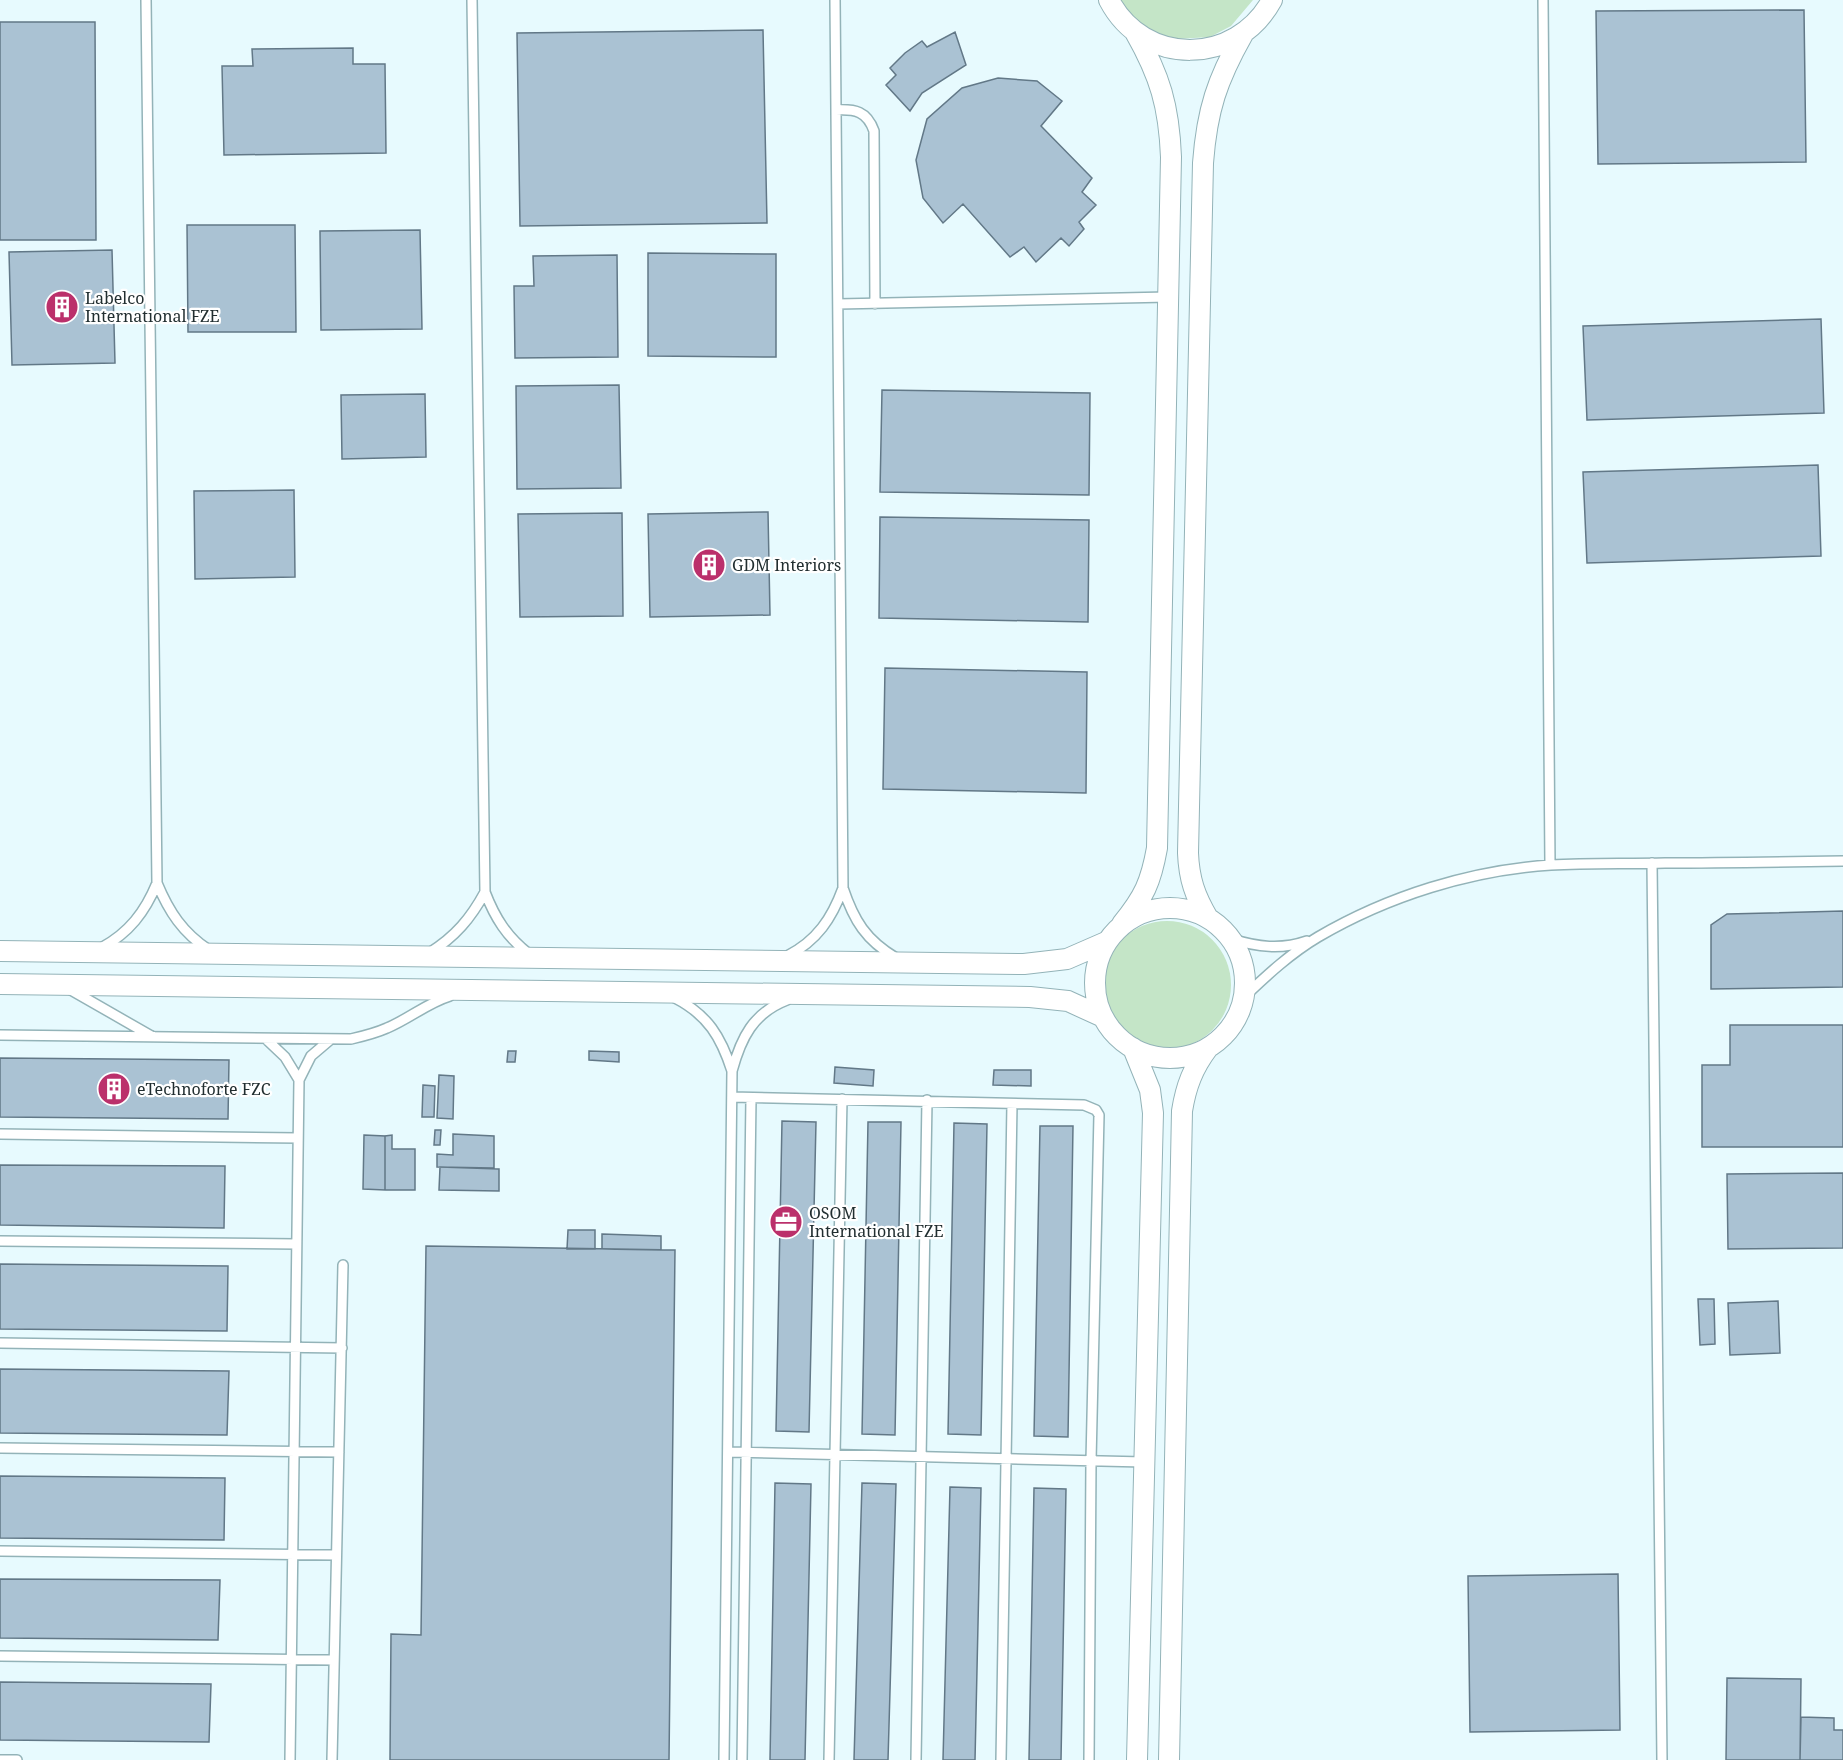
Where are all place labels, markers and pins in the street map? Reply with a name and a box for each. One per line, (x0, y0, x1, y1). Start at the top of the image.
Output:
place label: Labelco International FZE (85, 287, 220, 327)
building icon: Labelco International FZE (44, 289, 80, 325)
building icon: GDM Interiors (691, 547, 727, 583)
place label: GDM Interiors (732, 554, 841, 576)
building icon: eTechnoforte FZC (96, 1071, 132, 1107)
place label: eTechnoforte FZC (137, 1078, 271, 1100)
place label: OSOM International FZE (809, 1202, 944, 1242)
office icon: OSOM International FZE (768, 1204, 804, 1240)

